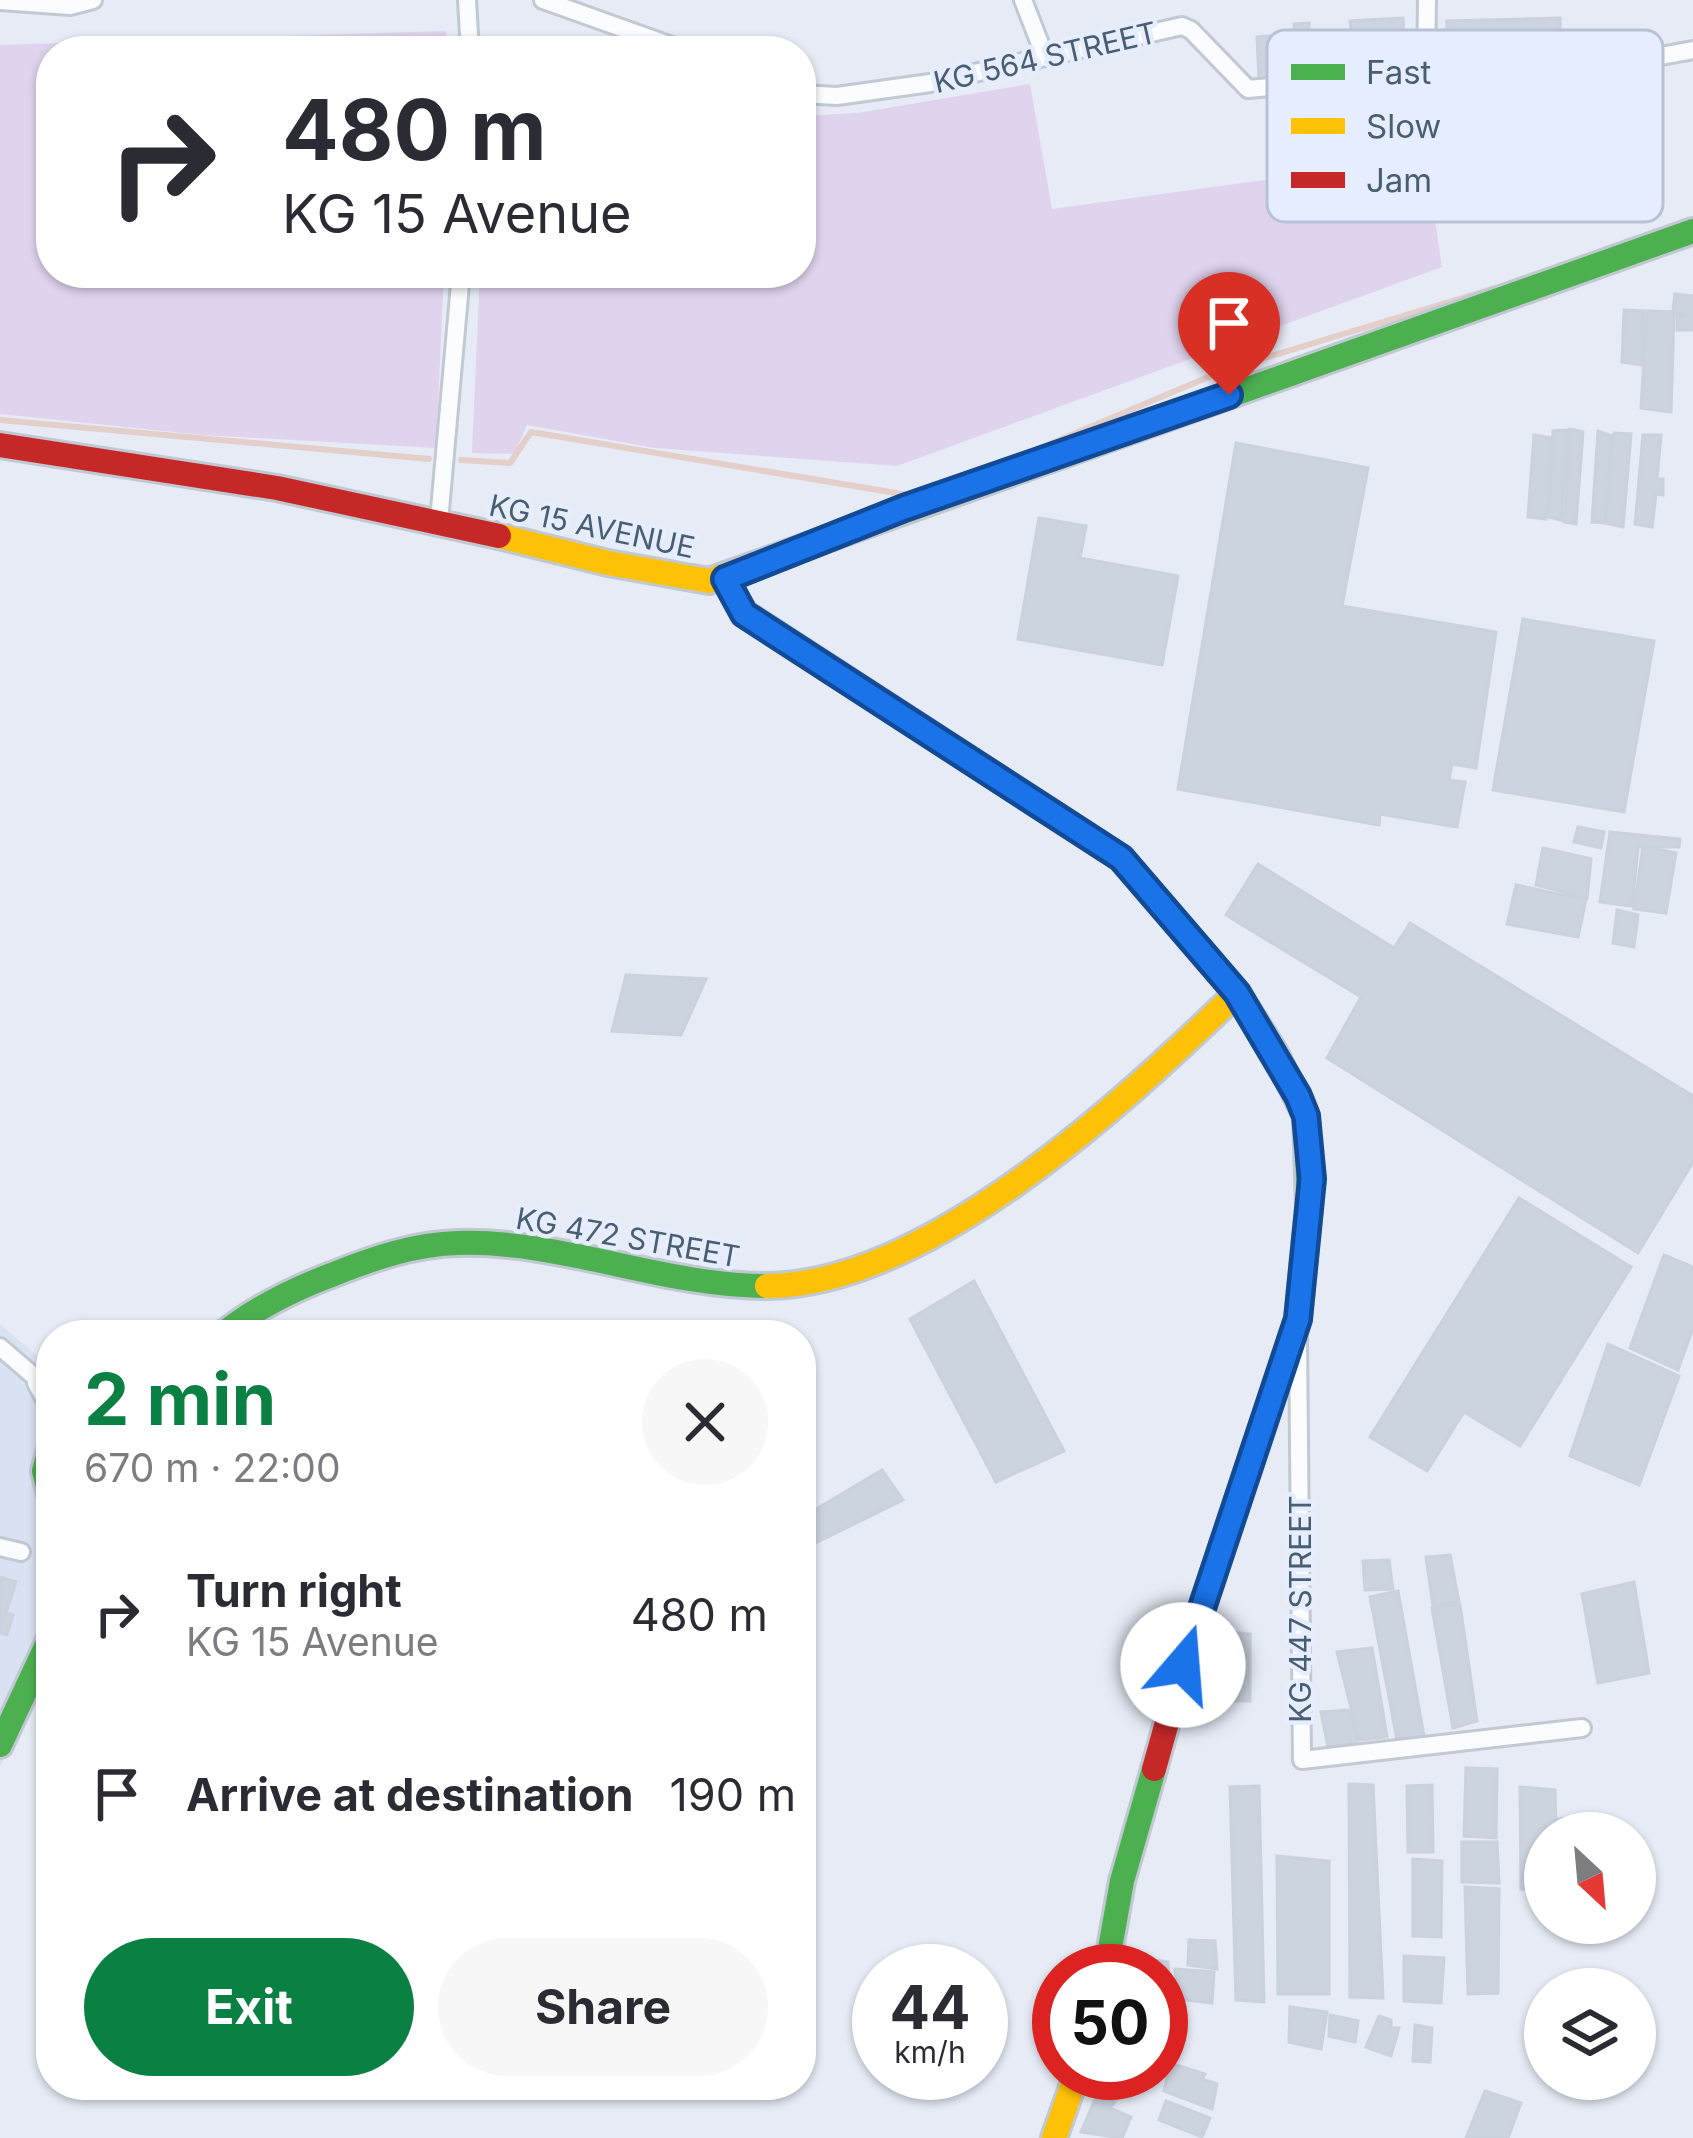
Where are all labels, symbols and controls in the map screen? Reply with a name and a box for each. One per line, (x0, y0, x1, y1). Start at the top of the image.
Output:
street label: KG 564 STREET (930, 14, 1160, 100)
legend (1267, 30, 1663, 222)
text: Fast (1366, 52, 1432, 92)
text: 480 m (282, 79, 547, 180)
icon: right (84, 84, 240, 240)
text: Slow (1366, 106, 1441, 146)
text: Jam (1366, 160, 1432, 200)
text: KG 15 Avenue (282, 181, 632, 246)
pin (1178, 272, 1280, 395)
icon: arrive (1196, 290, 1262, 356)
street label: KG 15 AVENUE (486, 487, 698, 565)
street label: KG 472 STREET (513, 1200, 743, 1274)
text: 2 min (84, 1355, 276, 1442)
button: close (642, 1359, 768, 1485)
text: 670 m · 22:00 (84, 1444, 341, 1491)
street label: KG 447 STREET (1282, 1495, 1318, 1723)
text: Turn right (186, 1563, 402, 1618)
icon: right (84, 1581, 150, 1647)
text: 480 m (631, 1587, 768, 1642)
position arrow (1120, 1602, 1246, 1728)
text: KG 15 Avenue (186, 1618, 439, 1665)
icon: arrive (84, 1761, 150, 1827)
text: Arrive at destination (186, 1767, 633, 1822)
text: 190 m (669, 1767, 796, 1822)
north arrow (1524, 1812, 1656, 1944)
map controls (1524, 1812, 1656, 2100)
button: Exit (84, 1938, 414, 2076)
button: Share (438, 1938, 768, 2076)
speed limit sign: 50 (1032, 1944, 1188, 2100)
button: layers (1524, 1968, 1656, 2100)
text: 44 (889, 1971, 971, 2043)
text: km/h (894, 2034, 966, 2070)

